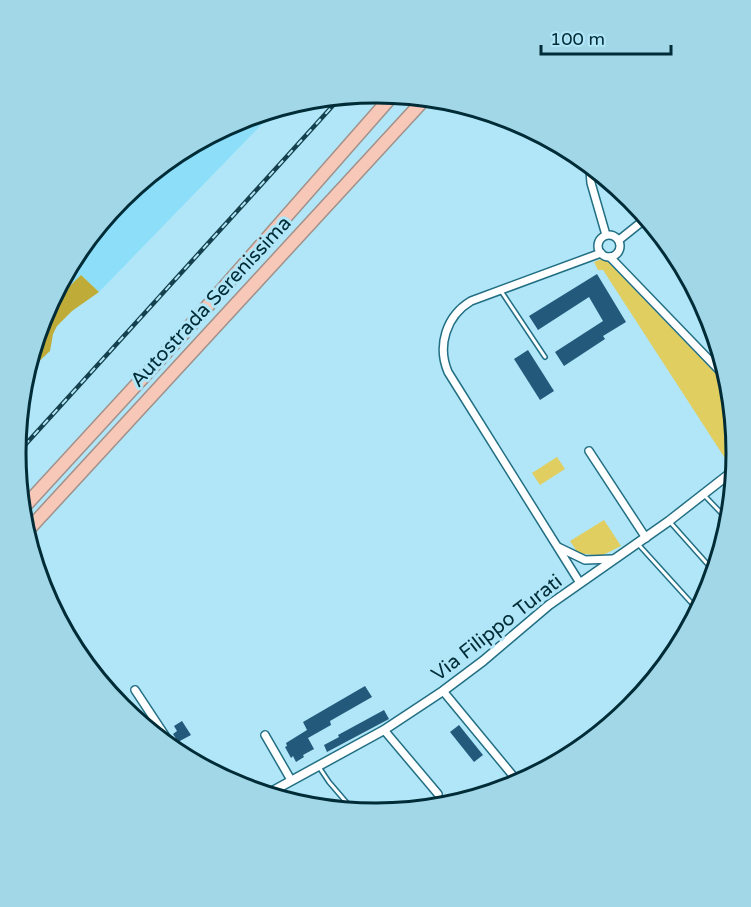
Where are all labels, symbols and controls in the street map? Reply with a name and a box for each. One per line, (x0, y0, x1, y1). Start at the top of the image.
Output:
scale bar (541, 18, 672, 56)
text: 100 m (550, 28, 605, 50)
street label: Autostrada Serenissima (126, 212, 296, 392)
street label: Via Filippo Turati (427, 570, 567, 686)

